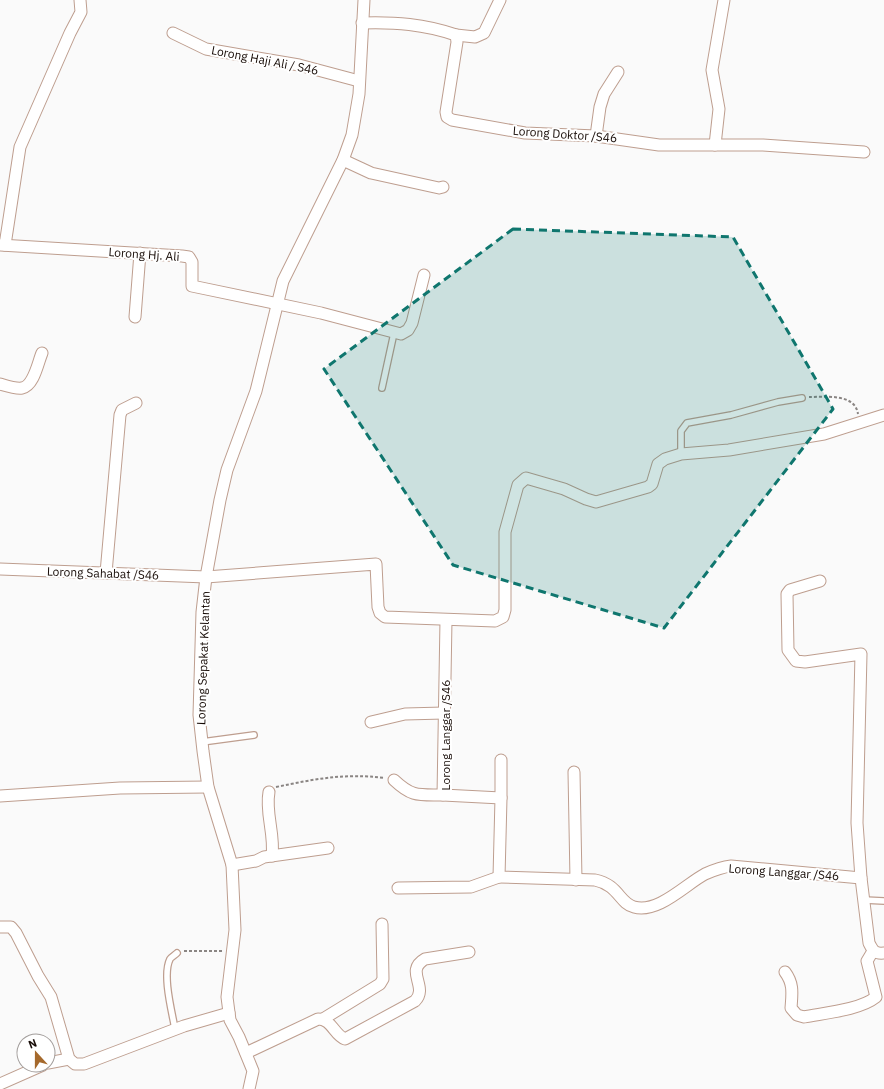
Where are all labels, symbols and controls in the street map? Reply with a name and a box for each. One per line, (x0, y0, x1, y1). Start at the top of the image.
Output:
street label: Lorong Haji Ali / S46 (210, 42, 320, 78)
street label: Lorong Doktor /S46 (512, 123, 618, 145)
street label: Lorong Hj. Ali (108, 244, 180, 264)
street label: Lorong Sahabat /S46 (47, 564, 159, 582)
street label: Lorong Sepakat Kelantan (193, 591, 213, 725)
street label: Lorong Langgar /S46 (438, 680, 453, 790)
street label: Lorong Langgar /S46 (728, 861, 840, 883)
north arrow (16, 1033, 56, 1073)
text: N (26, 1036, 39, 1052)

